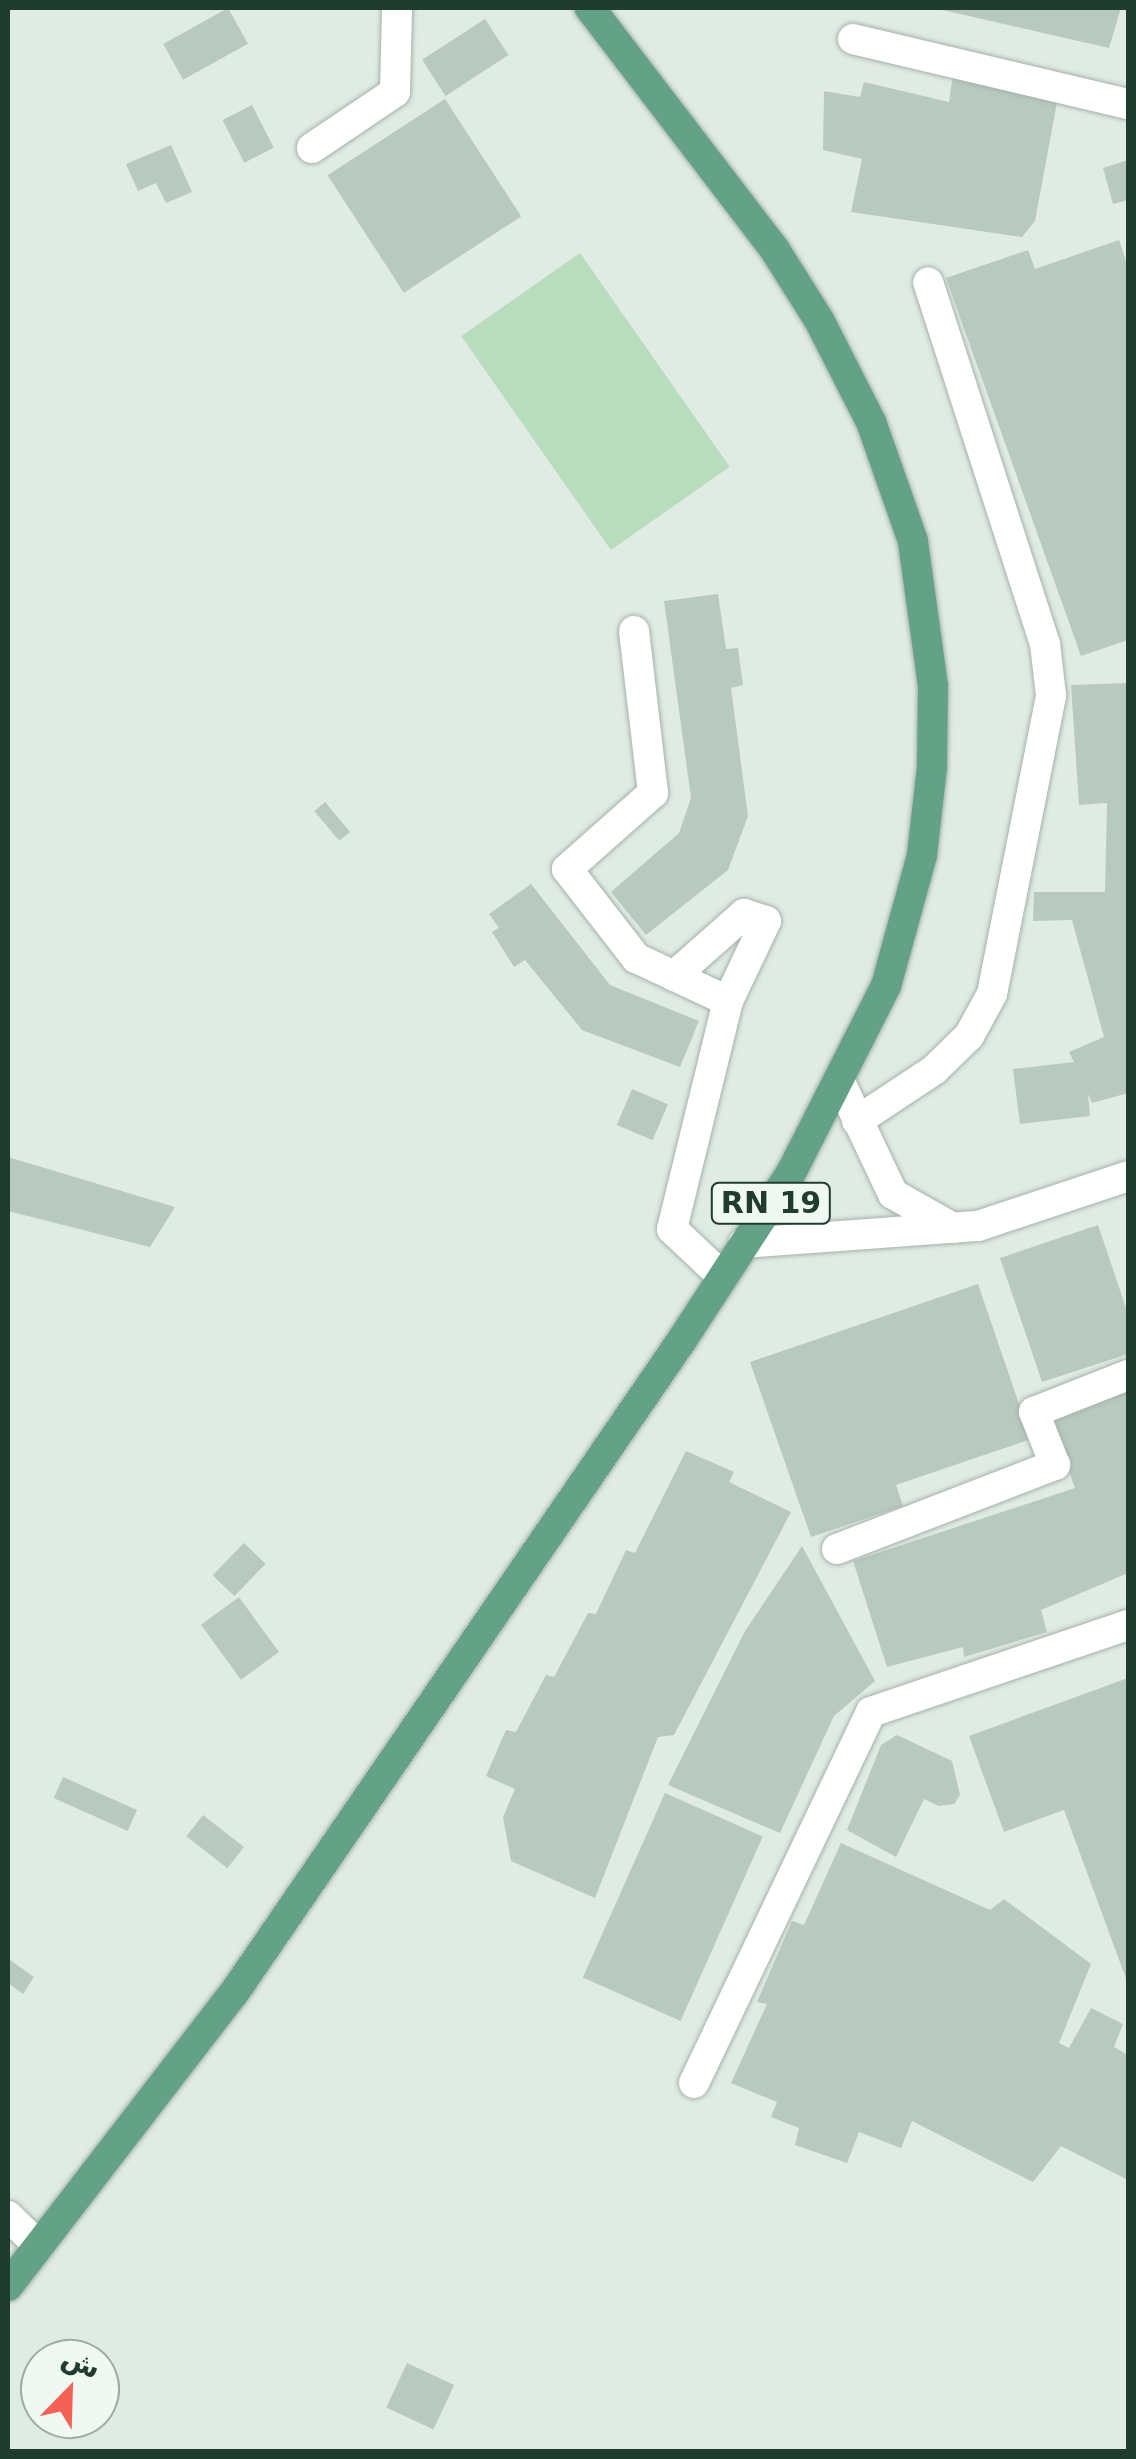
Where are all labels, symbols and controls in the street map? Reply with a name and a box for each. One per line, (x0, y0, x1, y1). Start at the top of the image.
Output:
road number: RN 19 (708, 1178, 834, 1228)
north arrow (20, 2339, 120, 2439)
text: ش (57, 2340, 105, 2386)

